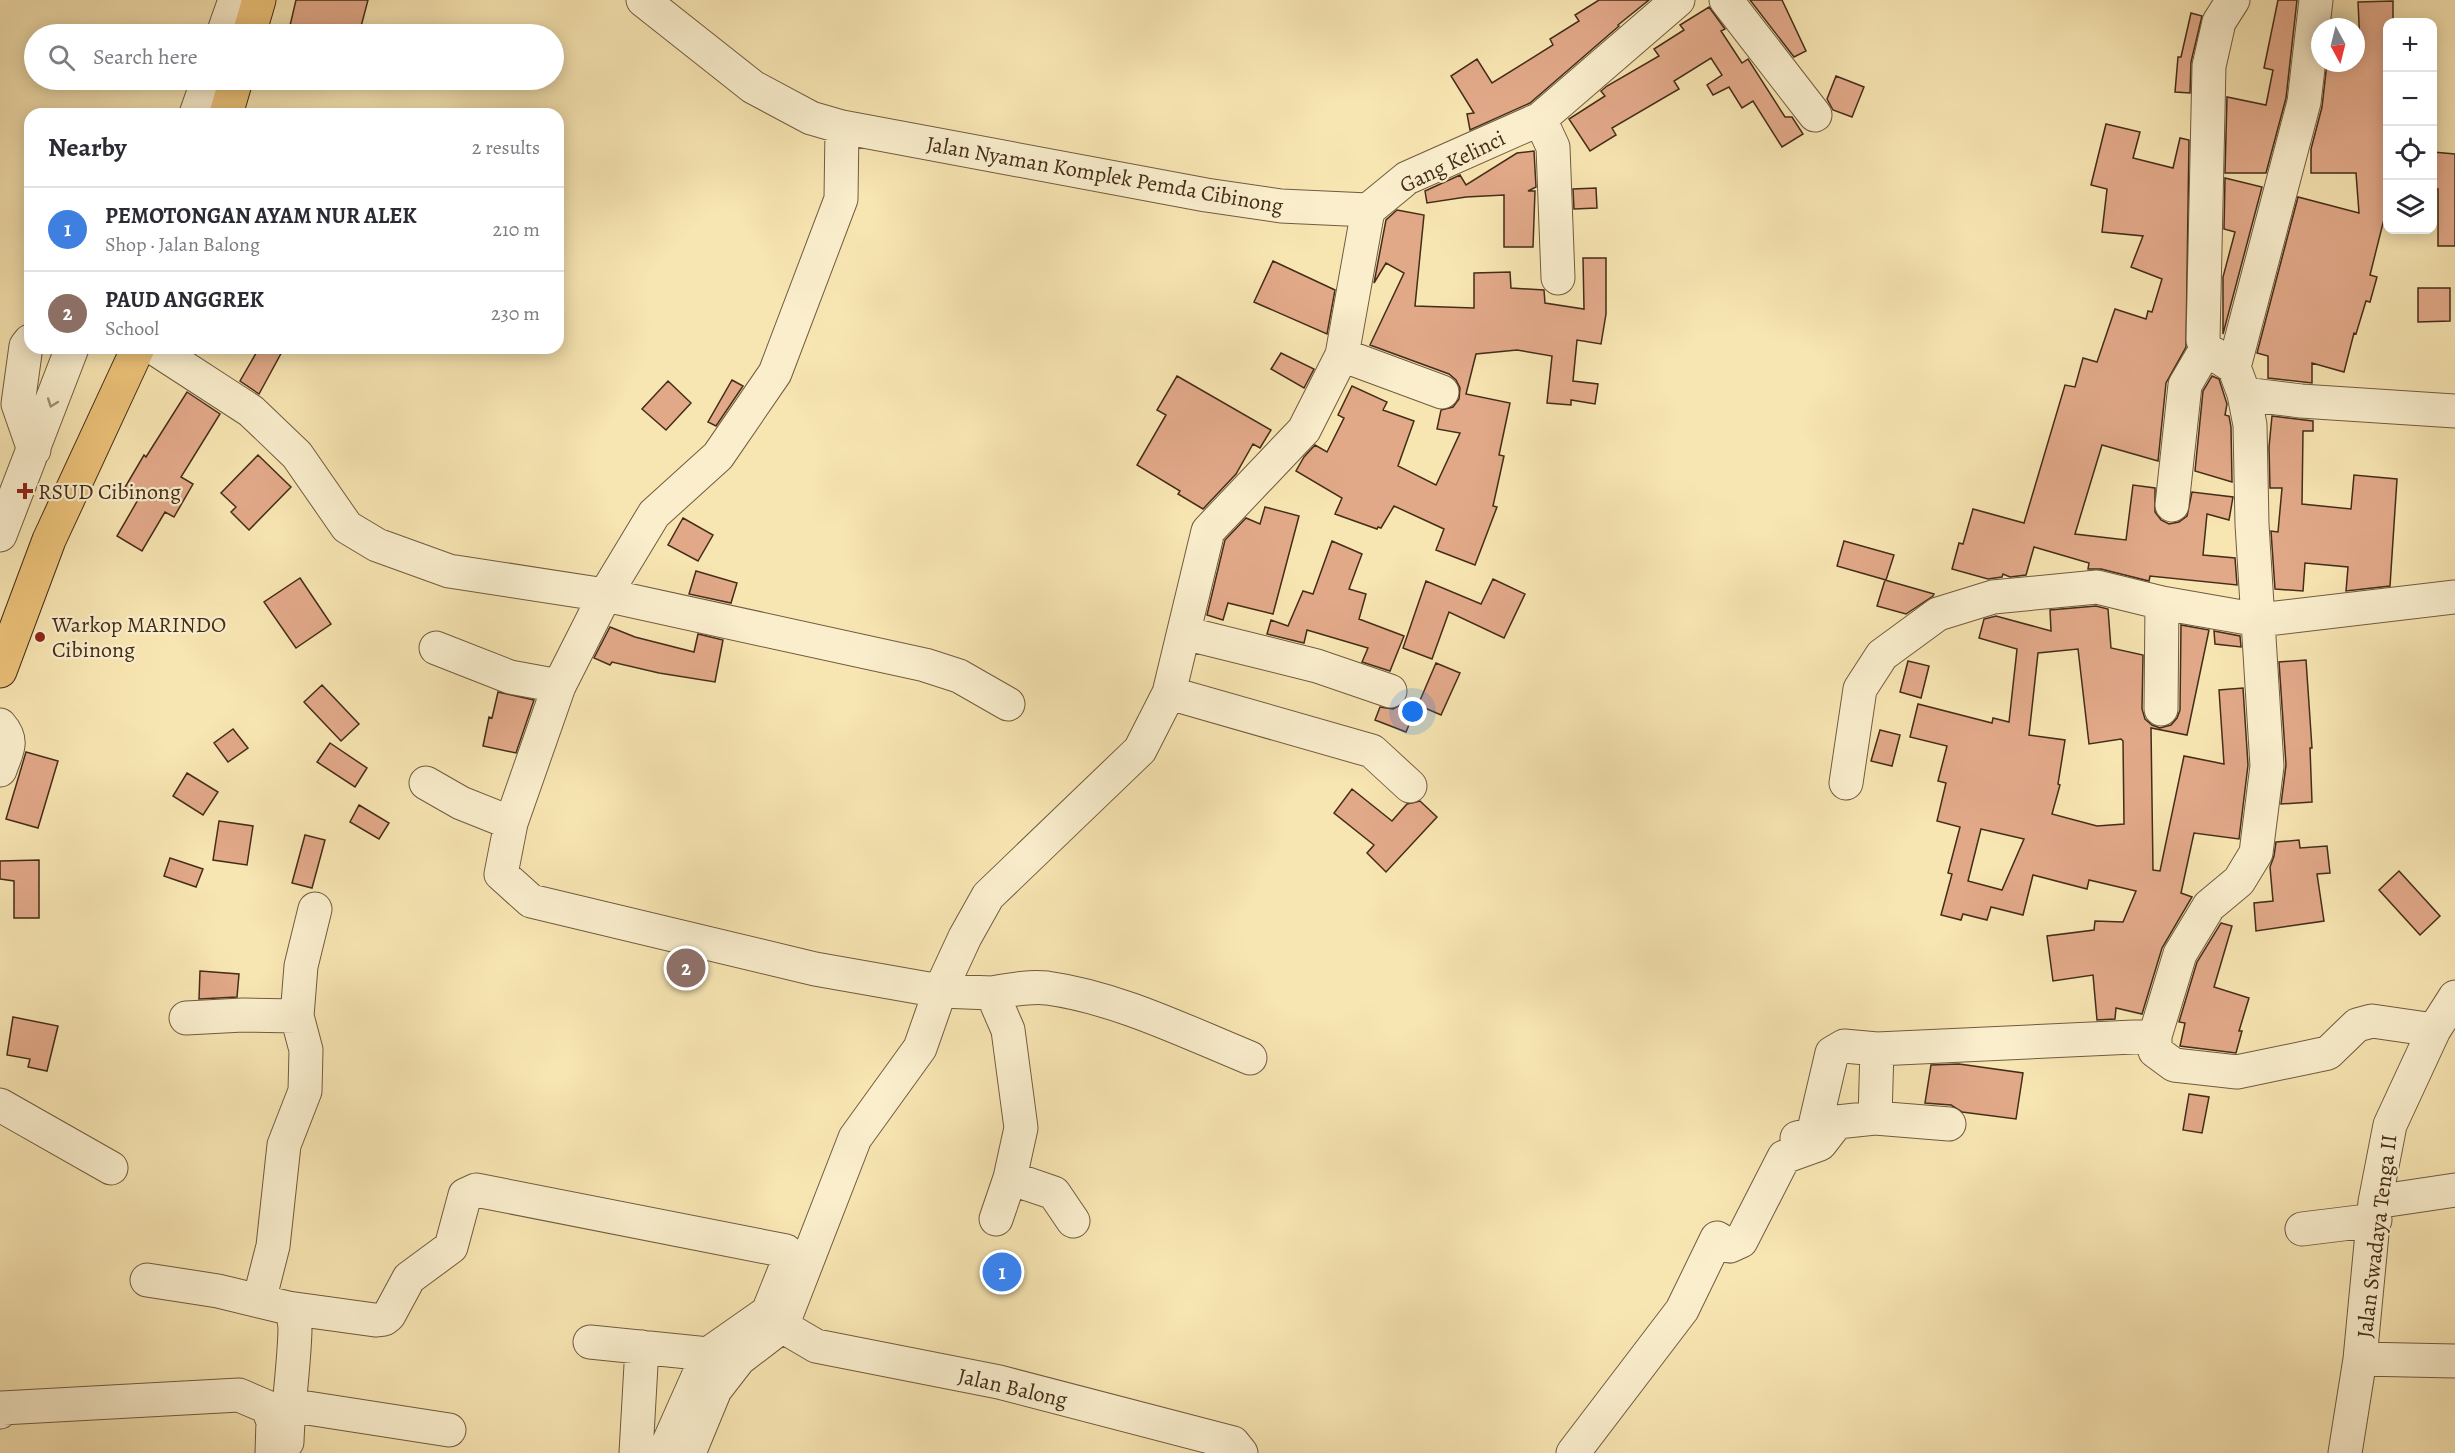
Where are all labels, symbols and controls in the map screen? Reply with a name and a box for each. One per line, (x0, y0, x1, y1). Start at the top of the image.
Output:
north arrow (2311, 18, 2365, 72)
map controls (2383, 18, 2437, 234)
button: + (2383, 18, 2437, 72)
search box (24, 24, 564, 90)
icon: search (45, 41, 78, 74)
text: Search here (93, 42, 198, 72)
button: − (2383, 72, 2437, 126)
street label: Gang Kelinci (1394, 123, 1510, 200)
button: locate (2383, 126, 2437, 180)
street label: Jalan Nyaman Komplek Pemda Cibinong (924, 129, 1286, 221)
text: Nearby (48, 130, 127, 165)
text: 2 results (472, 134, 540, 161)
button: layers (2383, 180, 2437, 234)
text: PEMOTONGAN AYAM NUR ALEK (105, 201, 417, 231)
text: 1 (64, 216, 71, 243)
text: 210 m (492, 216, 540, 243)
text: Shop · Jalan Balong (105, 231, 260, 258)
text: PAUD ANGGREK (105, 285, 264, 315)
text: 2 (63, 300, 72, 327)
text: 230 m (491, 300, 540, 327)
text: School (105, 315, 159, 342)
one-way arrow (46, 397, 59, 408)
place label: RSUD Cibinong (38, 477, 181, 507)
marker: RSUD Cibinong (16, 482, 34, 500)
place label: Warkop MARINDO Cibinong (51, 610, 226, 665)
marker: Warkop MARINDO Cibinong (33, 630, 47, 644)
your location (1398, 697, 1427, 726)
pin: 2 (666, 946, 706, 990)
street label: Jalan Swadaya Tenga II (2350, 1133, 2404, 1340)
pin: 1 (982, 1250, 1022, 1294)
street label: Jalan Balong (955, 1361, 1071, 1415)

